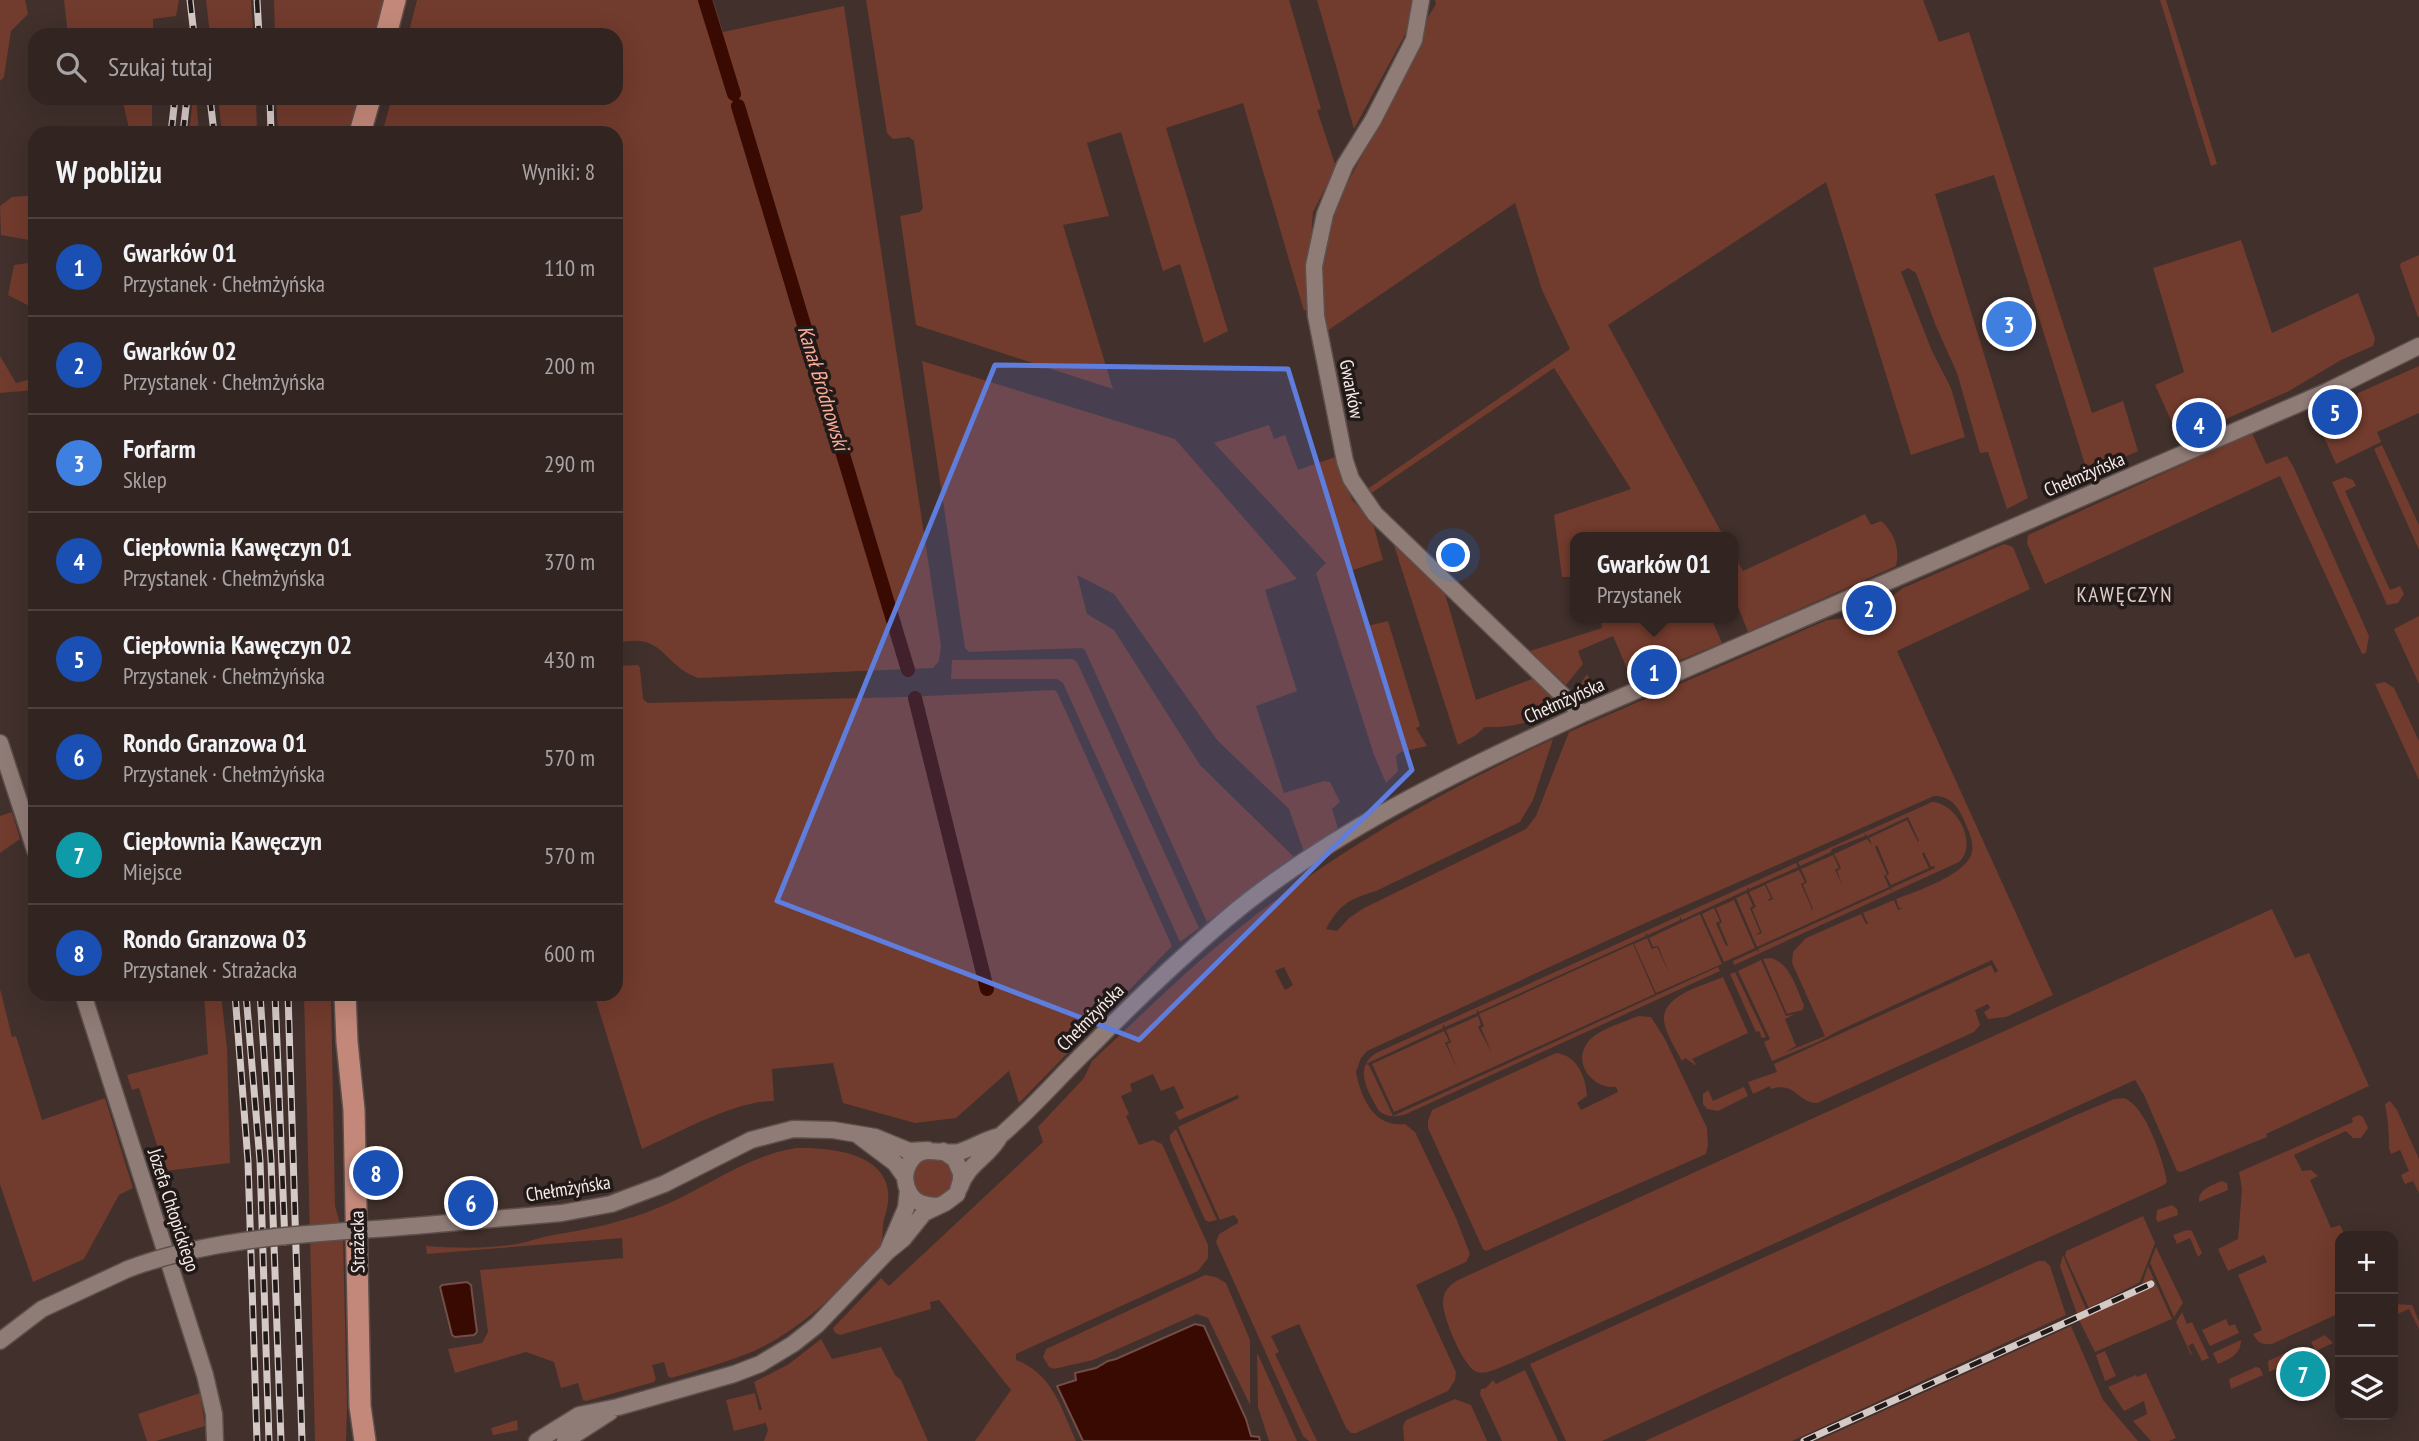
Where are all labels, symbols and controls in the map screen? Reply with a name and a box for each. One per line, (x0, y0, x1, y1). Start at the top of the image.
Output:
search box (28, 28, 623, 105)
icon: search (52, 48, 90, 86)
text: Szukaj tutaj (108, 50, 213, 83)
text: W pobliżu (56, 152, 162, 191)
text: Wyniki: 8 (522, 157, 595, 186)
text: Gwarków 01 (123, 236, 237, 269)
text: 1 (74, 253, 85, 282)
text: 110 m (544, 253, 595, 282)
text: Przystanek · Chełmżyńska (123, 269, 325, 298)
pin: 3 (1986, 298, 2032, 350)
water label: Kanał Bródnowski (792, 322, 856, 456)
text: Gwarków 02 (123, 334, 237, 367)
text: 2 (74, 351, 85, 380)
text: 200 m (544, 351, 595, 380)
street label: Gwarków (1335, 357, 1370, 421)
text: Przystanek · Chełmżyńska (123, 367, 325, 396)
pin: 5 (2312, 386, 2358, 438)
pin: 4 (2176, 399, 2222, 451)
text: Forfarm (123, 432, 196, 465)
street label: Chełmżyńska (2040, 446, 2128, 502)
text: 3 (74, 449, 85, 478)
text: 290 m (544, 449, 595, 478)
text: Sklep (123, 465, 167, 494)
text: Ciepłownia Kawęczyn 01 (123, 530, 352, 563)
popup (1570, 532, 1738, 623)
your location (1436, 538, 1470, 572)
text: 4 (74, 547, 85, 576)
text: 370 m (544, 547, 595, 576)
text: Gwarków 01 (1597, 547, 1711, 580)
text: Przystanek · Chełmżyńska (123, 563, 325, 592)
text: Przystanek (1597, 580, 1682, 609)
district label: KAWĘCZYN (2076, 581, 2174, 608)
pin: 2 (1846, 582, 1892, 634)
text: Ciepłownia Kawęczyn 02 (123, 628, 352, 661)
text: 5 (74, 645, 85, 674)
text: 430 m (544, 645, 595, 674)
pin: 1 (1631, 646, 1677, 698)
text: Przystanek · Chełmżyńska (123, 661, 325, 690)
street label: Chełmżyńska (1520, 672, 1608, 728)
text: Rondo Granzowa 01 (123, 726, 307, 759)
text: 6 (74, 743, 85, 772)
text: 570 m (544, 743, 595, 772)
text: Przystanek · Chełmżyńska (123, 759, 325, 788)
text: Ciepłownia Kawęczyn (123, 824, 322, 857)
text: 7 (74, 841, 85, 870)
text: 570 m (544, 841, 595, 870)
text: Miejsce (123, 857, 182, 886)
text: Rondo Granzowa 03 (123, 922, 307, 955)
text: 8 (74, 939, 85, 968)
text: 600 m (544, 939, 595, 968)
text: Przystanek · Strażacka (123, 955, 297, 984)
street label: Chełmżyńska (1051, 978, 1129, 1056)
street label: Józefa Chłopickiego (142, 1144, 205, 1275)
pin: 8 (353, 1147, 399, 1199)
street label: Chełmżyńska (524, 1169, 612, 1207)
pin: 6 (448, 1177, 494, 1229)
street label: Strażacka (344, 1211, 370, 1273)
map controls (2335, 1231, 2398, 1420)
button: + (2335, 1231, 2398, 1294)
button: − (2335, 1294, 2398, 1357)
pin: 7 (2280, 1348, 2326, 1400)
button: layers (2335, 1357, 2398, 1420)

